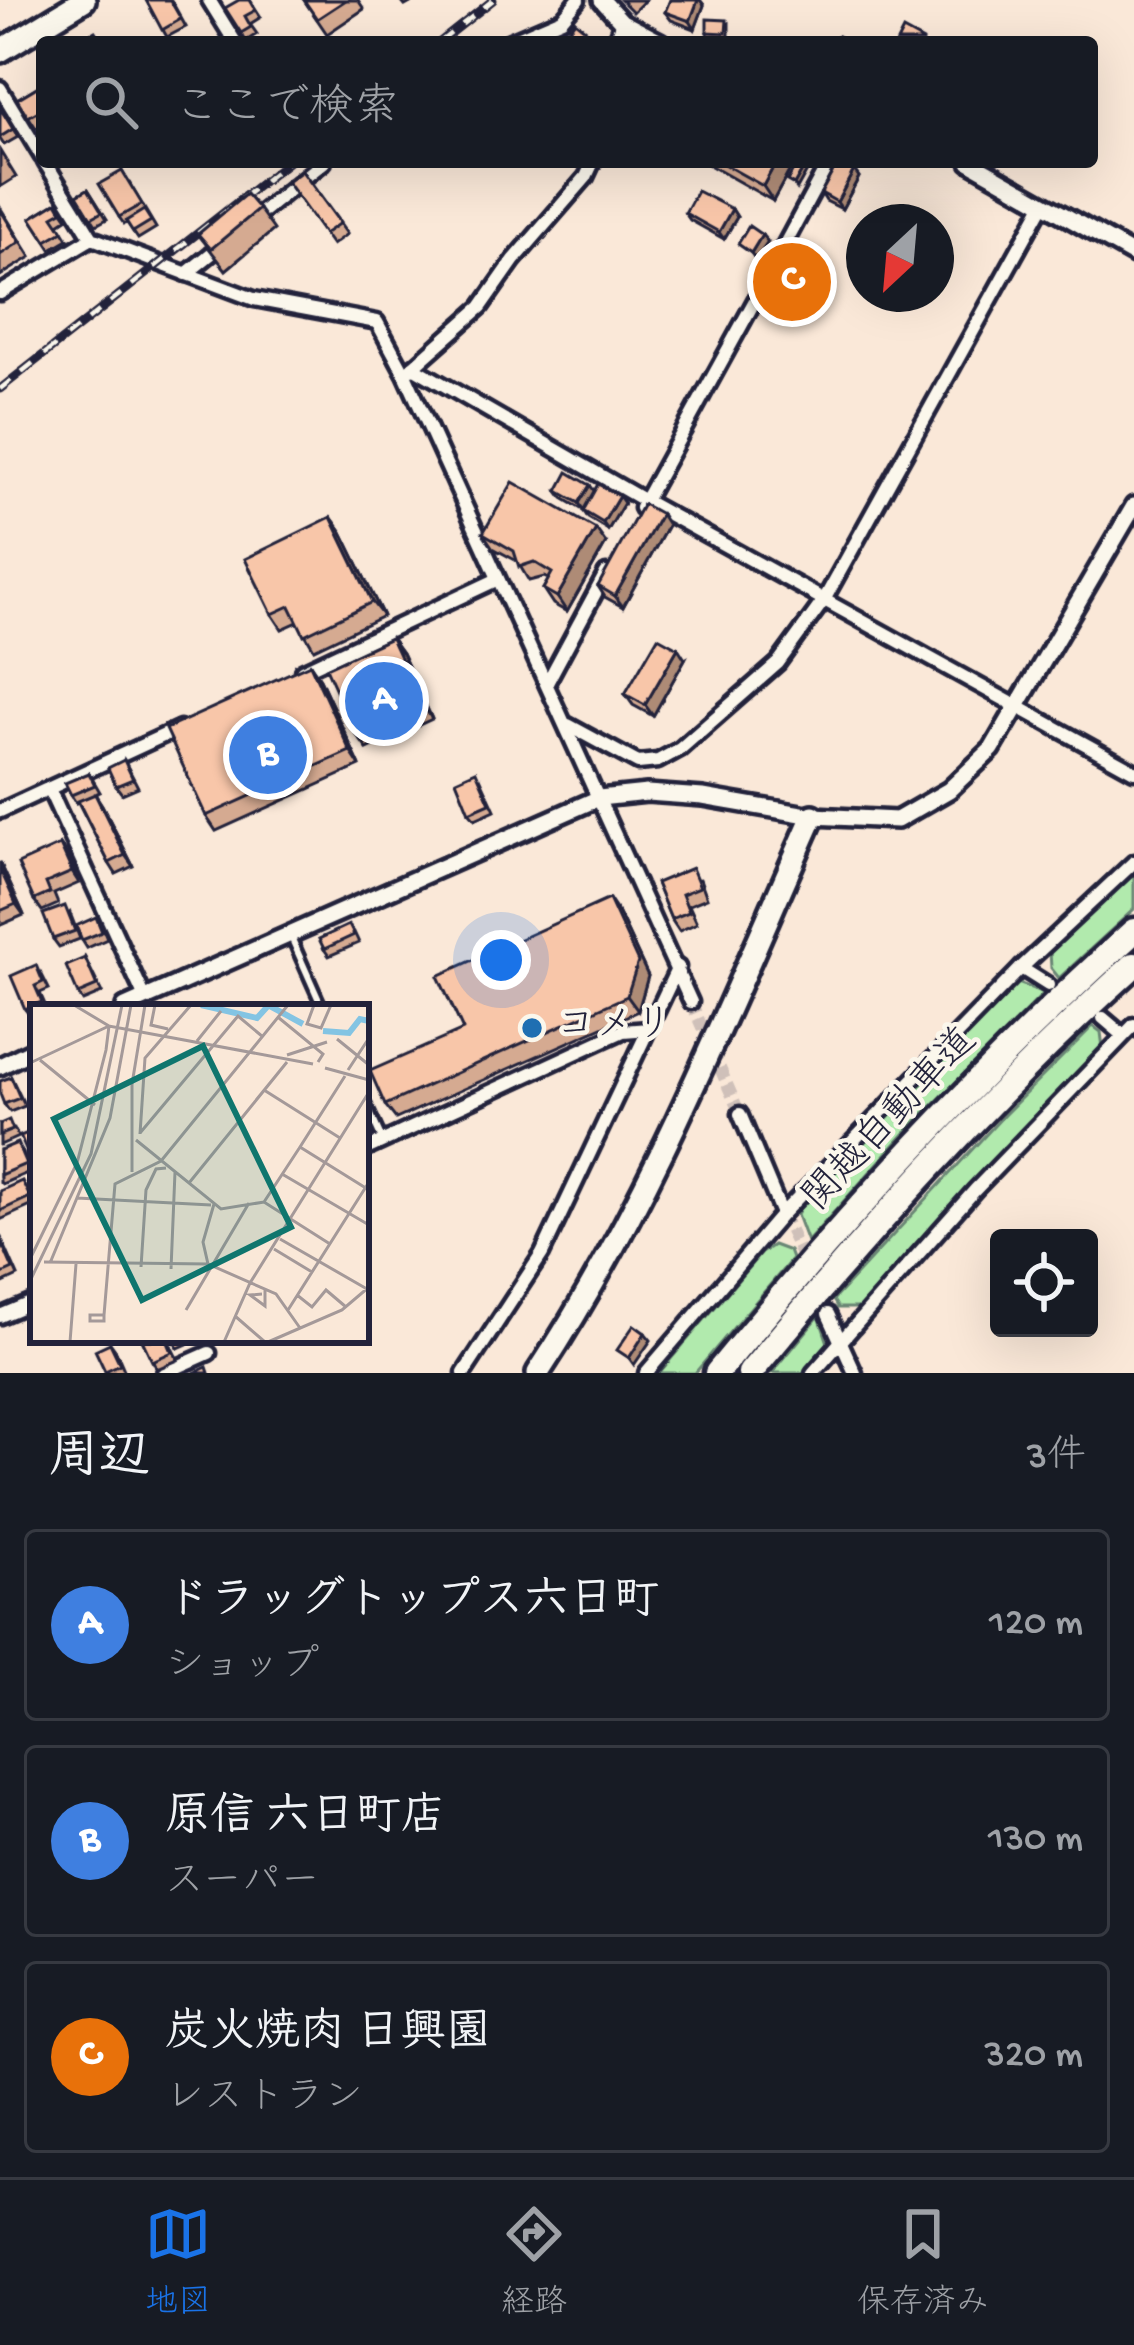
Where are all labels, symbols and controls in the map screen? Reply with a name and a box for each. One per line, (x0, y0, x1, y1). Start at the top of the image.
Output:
search box (36, 36, 1098, 168)
icon: search (78, 69, 144, 135)
text: ここで検索 (174, 84, 399, 137)
north arrow (846, 204, 954, 312)
pin: C (753, 237, 831, 327)
pin: A (345, 656, 423, 746)
pin: B (229, 710, 307, 800)
your location (471, 930, 531, 990)
inset map (30, 1004, 369, 1343)
place label: コメリ (556, 1005, 673, 1051)
marker: コメリ (519, 1015, 545, 1041)
street label: 関越自動車道 (794, 1018, 989, 1222)
map controls (990, 1229, 1098, 1337)
button: locate (990, 1229, 1098, 1337)
text: 周辺 (48, 1431, 150, 1491)
text: 3件 (1027, 1436, 1086, 1482)
text: ドラッグトップス六日町 (165, 1577, 659, 1630)
text: A (78, 1602, 102, 1648)
text: 120 m (989, 1602, 1083, 1648)
text: ショップ (165, 1645, 319, 1691)
text: 原信 六日町店 (165, 1793, 446, 1846)
text: B (80, 1818, 100, 1864)
text: 130 m (988, 1818, 1083, 1864)
text: スーパー (165, 1861, 319, 1907)
text: 炭火焼肉 日興園 (165, 2009, 491, 2062)
text: C (79, 2034, 101, 2080)
text: 320 m (985, 2034, 1083, 2080)
text: レストラン (165, 2077, 363, 2123)
tab: 地図 (145, 2201, 211, 2324)
tab: 経路 (501, 2201, 567, 2324)
tab: 保存済み (857, 2201, 989, 2324)

